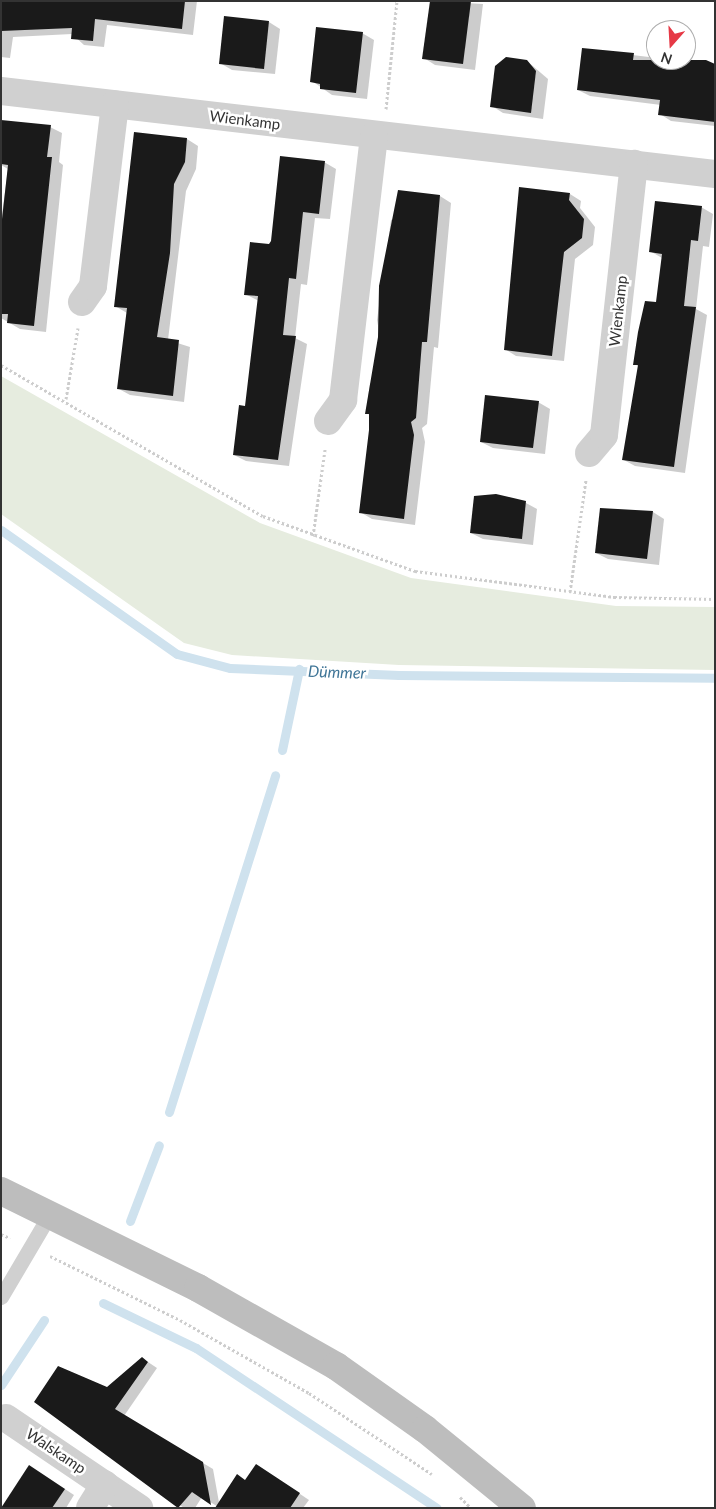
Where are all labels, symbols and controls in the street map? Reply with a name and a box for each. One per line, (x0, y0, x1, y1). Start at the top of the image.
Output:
north arrow (646, 20, 696, 70)
text: N (658, 49, 674, 69)
street label: Wienkamp (209, 107, 281, 133)
street label: Wienkamp (605, 275, 631, 347)
water label: Dümmer (308, 661, 366, 683)
street label: Walskamp (23, 1425, 89, 1477)

